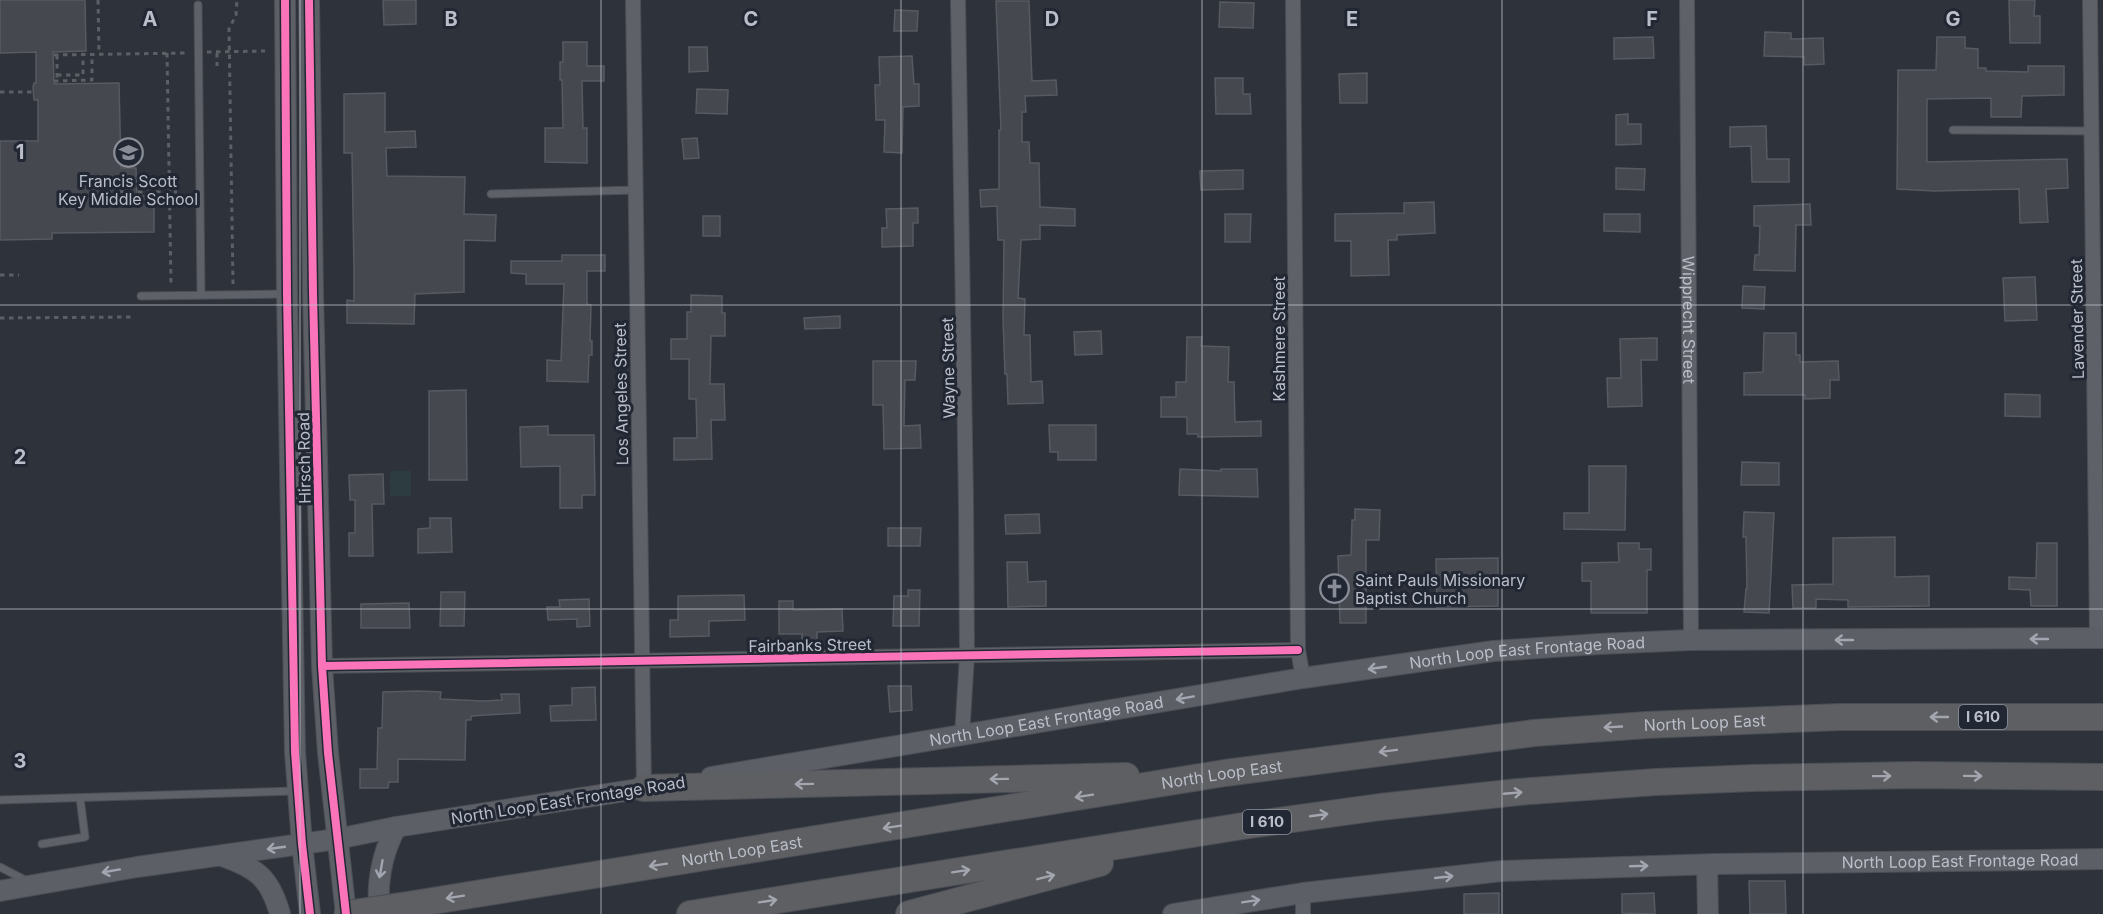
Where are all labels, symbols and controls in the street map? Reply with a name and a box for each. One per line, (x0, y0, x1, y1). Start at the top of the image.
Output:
text: A (143, 7, 158, 31)
text: B (444, 7, 458, 31)
text: C (744, 7, 758, 31)
text: D (1045, 7, 1059, 31)
text: E (1346, 7, 1358, 31)
text: F (1646, 7, 1658, 31)
text: G (1945, 7, 1961, 31)
school or university icon: Francis Scott Key Middle School (112, 137, 144, 169)
text: 1 (16, 140, 24, 164)
place label: Francis Scott Key Middle School (58, 171, 198, 209)
street label: Wipprecht Street (1679, 256, 1699, 384)
street label: Lavender Street (2066, 259, 2088, 379)
street label: Kashmere Street (1269, 276, 1289, 402)
street label: Wayne Street (937, 317, 959, 419)
street label: Los Angeles Street (610, 323, 632, 465)
street label: Hirsch Road (293, 412, 315, 504)
text: 2 (14, 445, 26, 469)
place label: Saint Pauls Missionary Baptist Church (1355, 570, 1525, 608)
church icon: Saint Pauls Missionary Baptist Church (1318, 573, 1350, 605)
street label: North Loop East Frontage Road (1408, 632, 1645, 673)
one-way arrow (2029, 633, 2049, 645)
street label: Fairbanks Street (748, 634, 872, 656)
one-way arrow (1834, 634, 1854, 646)
one-way arrow (1368, 662, 1388, 673)
street label: North Loop East Frontage Road (928, 692, 1165, 750)
one-way arrow (1175, 693, 1195, 704)
road number: I 610 (1959, 705, 2007, 729)
street label: North Loop East (1643, 710, 1766, 735)
one-way arrow (1930, 711, 1950, 723)
one-way arrow (1604, 722, 1624, 733)
one-way arrow (1379, 746, 1399, 757)
text: 3 (14, 749, 26, 773)
street label: North Loop East (1160, 756, 1283, 793)
one-way arrow (1872, 770, 1892, 781)
one-way arrow (1962, 770, 1982, 782)
street label: North Loop East Frontage Road (450, 772, 686, 828)
one-way arrow (989, 773, 1009, 785)
one-way arrow (794, 778, 814, 790)
one-way arrow (1503, 787, 1522, 798)
one-way arrow (1075, 791, 1095, 802)
one-way arrow (1309, 809, 1329, 820)
road number: I 610 (1243, 810, 1291, 834)
one-way arrow (882, 822, 902, 833)
street label: North Loop East (680, 831, 804, 871)
one-way arrow (267, 842, 287, 853)
street label: North Loop East Frontage Road (1841, 849, 2078, 872)
one-way arrow (375, 859, 386, 879)
one-way arrow (648, 860, 668, 871)
one-way arrow (1629, 861, 1649, 872)
one-way arrow (950, 865, 970, 876)
one-way arrow (102, 866, 122, 877)
one-way arrow (1036, 871, 1055, 882)
one-way arrow (1434, 871, 1454, 882)
one-way arrow (446, 892, 465, 903)
one-way arrow (758, 896, 777, 907)
one-way arrow (1241, 896, 1260, 907)

